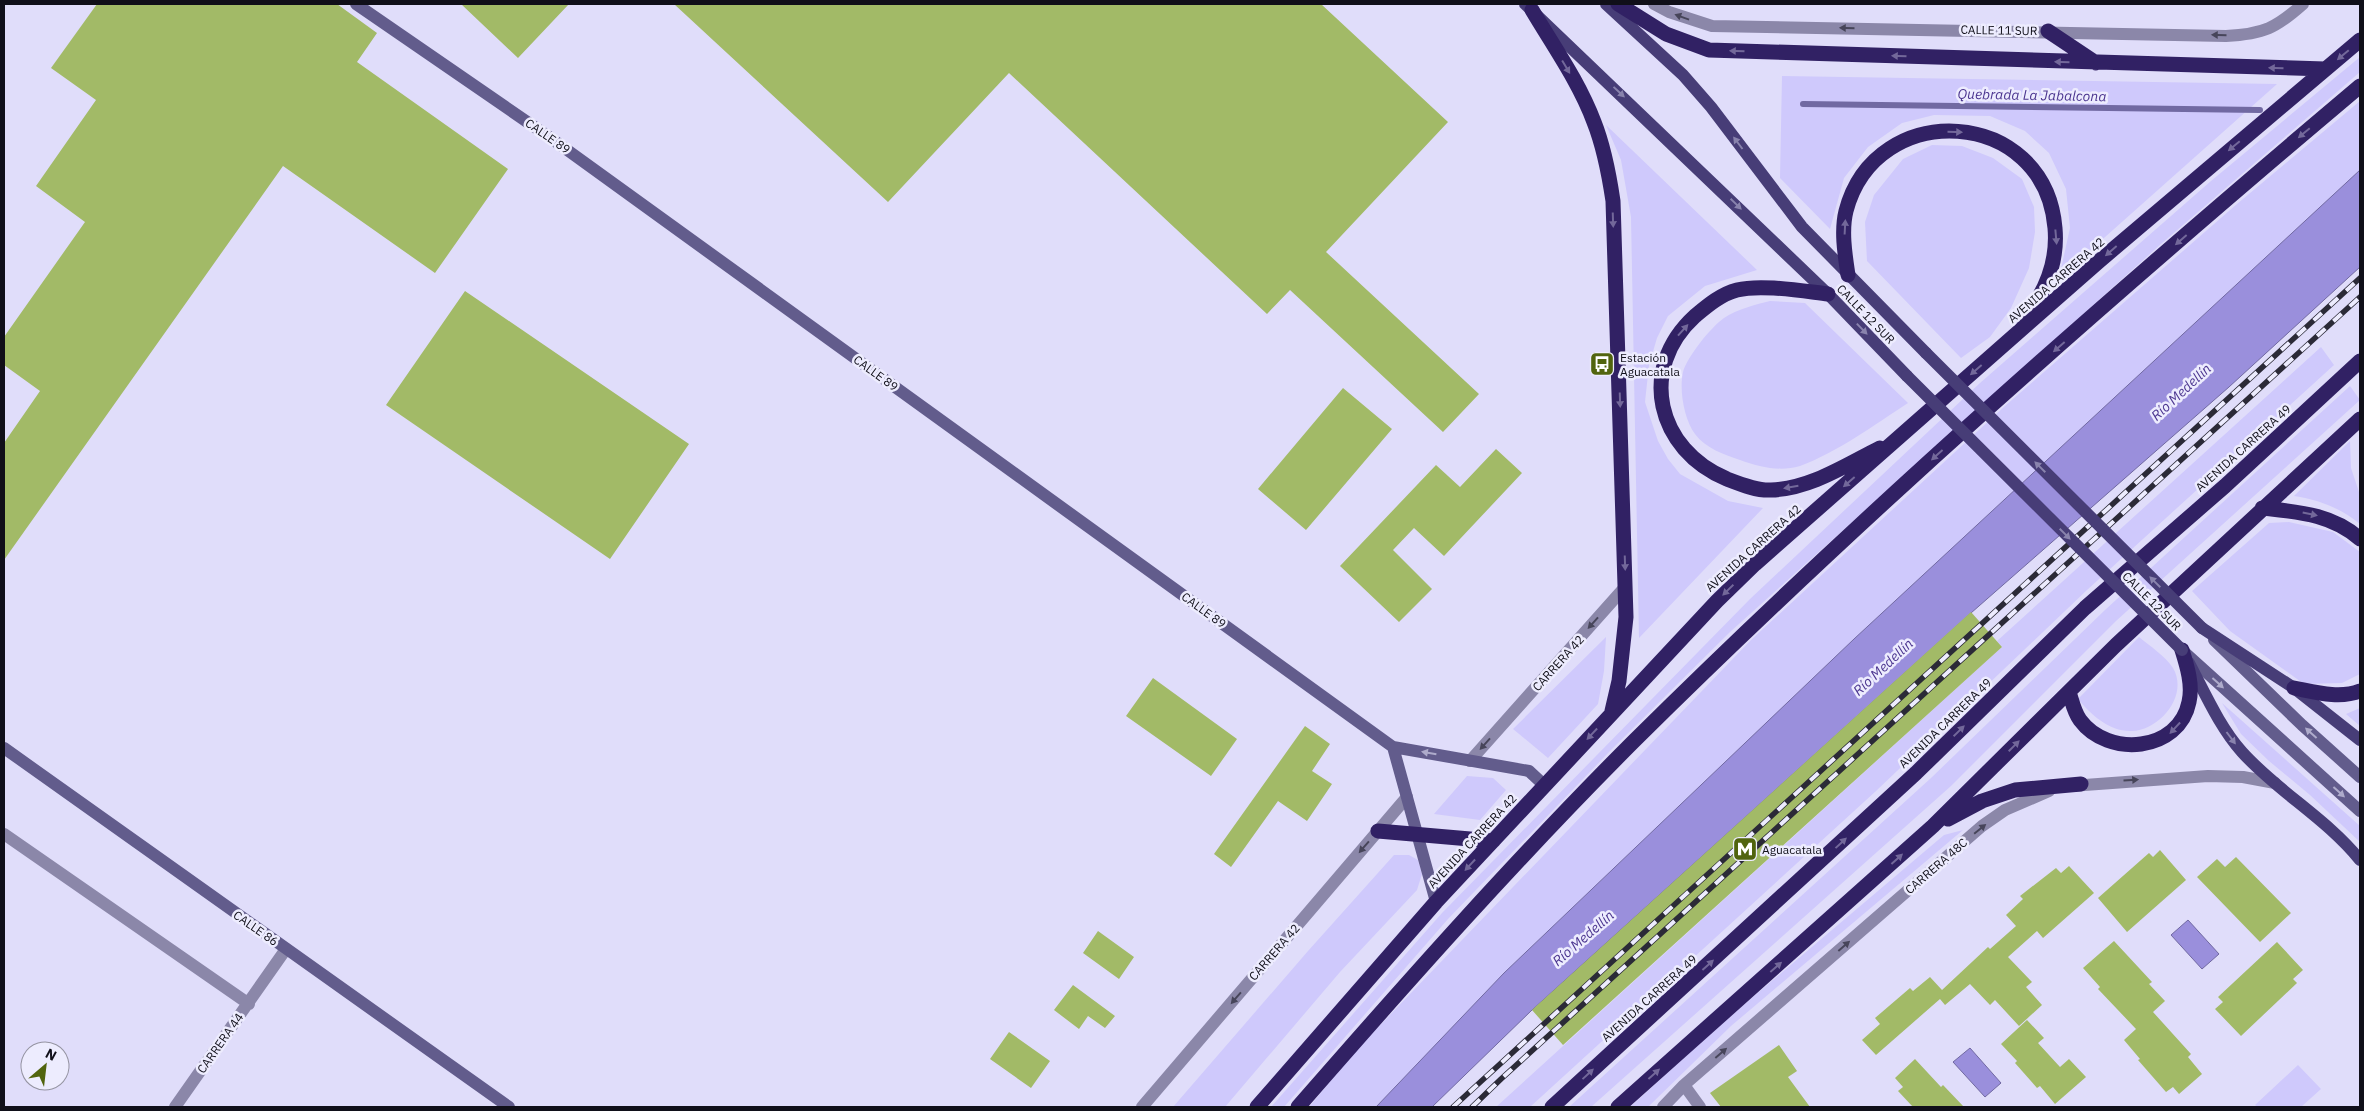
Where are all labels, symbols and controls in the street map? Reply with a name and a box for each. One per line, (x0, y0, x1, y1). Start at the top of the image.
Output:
one-way arrow (1674, 13, 1689, 21)
street label: CALLE 11 SUR (1960, 22, 2038, 38)
one-way arrow (1838, 24, 1854, 32)
one-way arrow (2211, 31, 2227, 39)
one-way arrow (1728, 46, 1744, 54)
one-way arrow (2336, 49, 2349, 60)
one-way arrow (1891, 52, 1907, 60)
one-way arrow (2053, 57, 2069, 65)
one-way arrow (1561, 61, 1570, 74)
one-way arrow (2268, 64, 2284, 72)
water label: Quebrada La Jabalcona (1957, 85, 2107, 105)
one-way arrow (1612, 86, 1624, 98)
street label: CALLE 89 (523, 115, 573, 157)
one-way arrow (1948, 128, 1964, 136)
one-way arrow (2298, 128, 2311, 139)
one-way arrow (1733, 137, 1744, 150)
one-way arrow (2229, 140, 2241, 152)
one-way arrow (1729, 198, 1741, 210)
one-way arrow (1610, 213, 1618, 229)
one-way arrow (1842, 218, 1850, 234)
one-way arrow (2052, 229, 2060, 245)
street label: AVENIDA CARRERA 42 (2005, 234, 2107, 326)
one-way arrow (2175, 234, 2188, 245)
one-way arrow (2104, 246, 2117, 257)
street label: CALLE 12 SUR (1834, 281, 1898, 347)
one-way arrow (1856, 323, 1868, 335)
one-way arrow (1677, 324, 1689, 336)
one-way arrow (2054, 341, 2066, 353)
place label: Estación Aguacatala (1620, 350, 1681, 379)
bus stop icon: Estación Aguacatala (1589, 351, 1615, 377)
street label: CALLE 89 (851, 352, 901, 394)
water label: Río Medellín (2147, 360, 2215, 424)
one-way arrow (1970, 364, 1982, 376)
one-way arrow (1616, 393, 1624, 409)
street label: AVENIDA CARRERA 49 (2192, 401, 2294, 495)
one-way arrow (1932, 449, 1944, 461)
one-way arrow (2034, 461, 2046, 473)
one-way arrow (1843, 476, 1856, 487)
one-way arrow (1783, 484, 1799, 492)
street label: AVENIDA CARRERA 42 (1702, 501, 1804, 595)
one-way arrow (2303, 511, 2319, 519)
one-way arrow (2059, 528, 2071, 540)
one-way arrow (1621, 555, 1629, 571)
street label: CALLE 12 SUR (2119, 568, 2185, 634)
one-way arrow (2150, 576, 2162, 588)
one-way arrow (1723, 584, 1735, 596)
street label: CALLE 89 (1179, 589, 1229, 631)
one-way arrow (1587, 617, 1599, 629)
street label: CARRERA 42 (1529, 632, 1587, 694)
water label: Río Medellín (1849, 635, 1917, 699)
street label: AVENIDA CARRERA 49 (1895, 675, 1995, 771)
one-way arrow (2212, 677, 2225, 688)
one-way arrow (2169, 722, 2181, 734)
one-way arrow (1952, 725, 1964, 737)
one-way arrow (1586, 727, 1598, 739)
one-way arrow (2304, 727, 2317, 738)
one-way arrow (2226, 731, 2237, 744)
one-way arrow (1479, 738, 1490, 751)
one-way arrow (2008, 740, 2020, 752)
one-way arrow (1421, 749, 1437, 757)
one-way arrow (2123, 776, 2139, 784)
one-way arrow (2332, 786, 2345, 797)
street label: AVENIDA CARRERA 42 (1424, 791, 1520, 891)
one-way arrow (1973, 823, 1986, 834)
street label: CARRERA 48C (1902, 835, 1971, 897)
metro station icon: Aguacatala (1732, 836, 1758, 862)
one-way arrow (1834, 837, 1846, 849)
one-way arrow (1358, 841, 1370, 853)
place label: Aguacatala (1762, 842, 1823, 857)
one-way arrow (1890, 853, 1902, 865)
one-way arrow (1464, 859, 1476, 871)
water label: Río Medellín (1548, 906, 1618, 970)
street label: CALLE 86 (231, 907, 281, 949)
street label: CARRERA 42 (1245, 921, 1303, 983)
one-way arrow (1837, 941, 1850, 952)
street label: AVENIDA CARRERA 49 (1598, 951, 1700, 1045)
one-way arrow (1702, 959, 1714, 971)
one-way arrow (1769, 961, 1781, 973)
one-way arrow (1230, 991, 1241, 1004)
street label: CARRERA 44 (194, 1010, 246, 1076)
north arrow (20, 1041, 70, 1091)
text: N (42, 1044, 60, 1065)
one-way arrow (1715, 1047, 1727, 1059)
one-way arrow (1582, 1068, 1594, 1080)
one-way arrow (1647, 1069, 1660, 1080)

